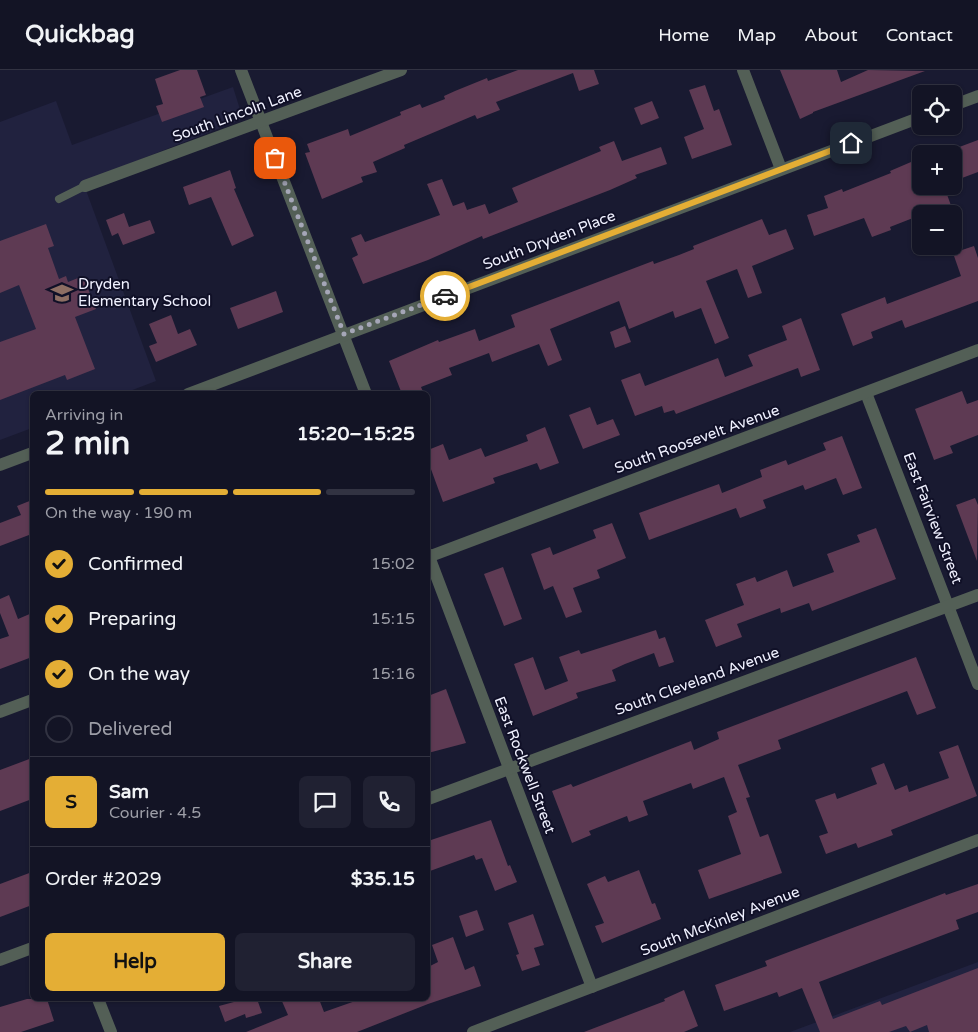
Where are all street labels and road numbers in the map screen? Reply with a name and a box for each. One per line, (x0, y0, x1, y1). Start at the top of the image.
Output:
street label: South Lincoln Lane (170, 82, 304, 146)
street label: South Dryden Place (480, 206, 618, 274)
street label: South Roosevelt Avenue (612, 401, 782, 477)
street label: East Fairview Street (900, 450, 966, 587)
street label: South Cleveland Avenue (612, 643, 782, 719)
street label: East Rockwell Street (491, 694, 560, 836)
street label: South McKinley Avenue (638, 882, 802, 960)

